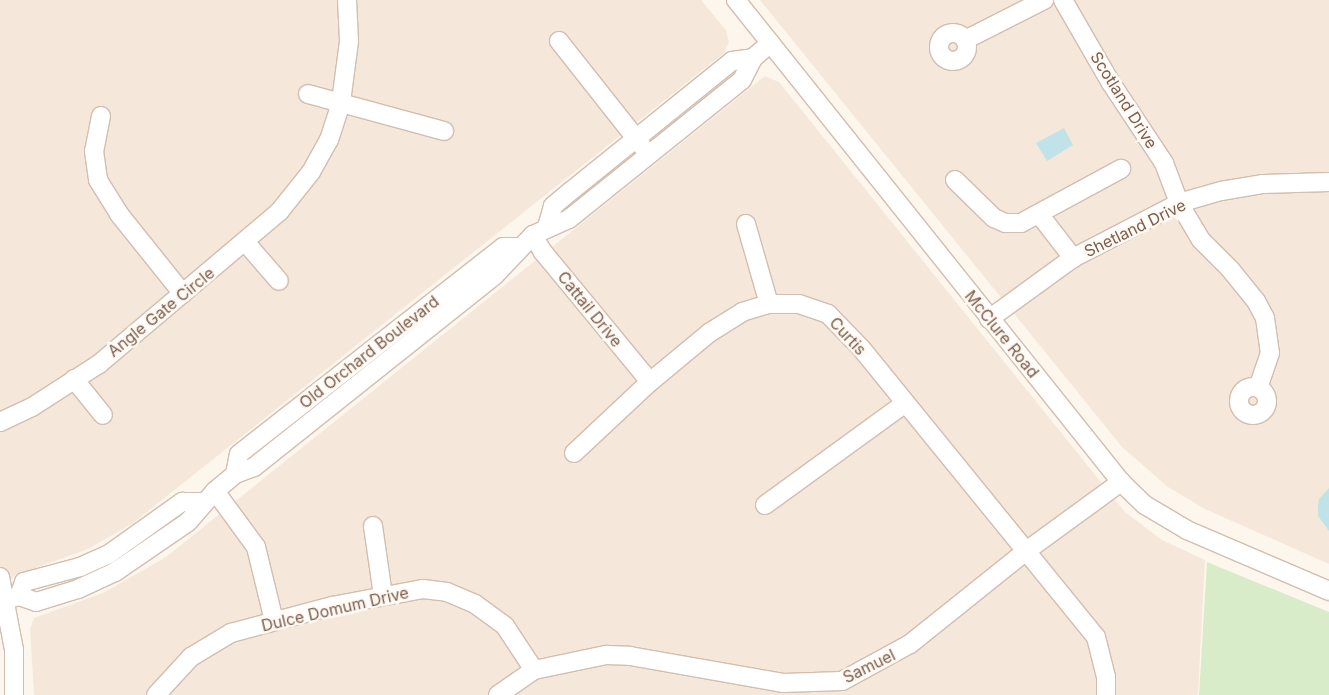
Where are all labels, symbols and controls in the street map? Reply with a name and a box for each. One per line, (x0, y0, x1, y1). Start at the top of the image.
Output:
street label: Scotland Drive (1087, 48, 1161, 152)
street label: Shetland Drive (1081, 195, 1189, 261)
street label: Angle Gate Circle (104, 263, 218, 361)
street label: Cattail Drive (554, 267, 626, 351)
street label: McClure Road (961, 286, 1043, 382)
street label: Old Orchard Boulevard (295, 292, 443, 412)
street label: Curtis (826, 313, 870, 359)
street label: Dulce Domum Drive (259, 583, 411, 635)
street label: Samuel (840, 645, 898, 687)

